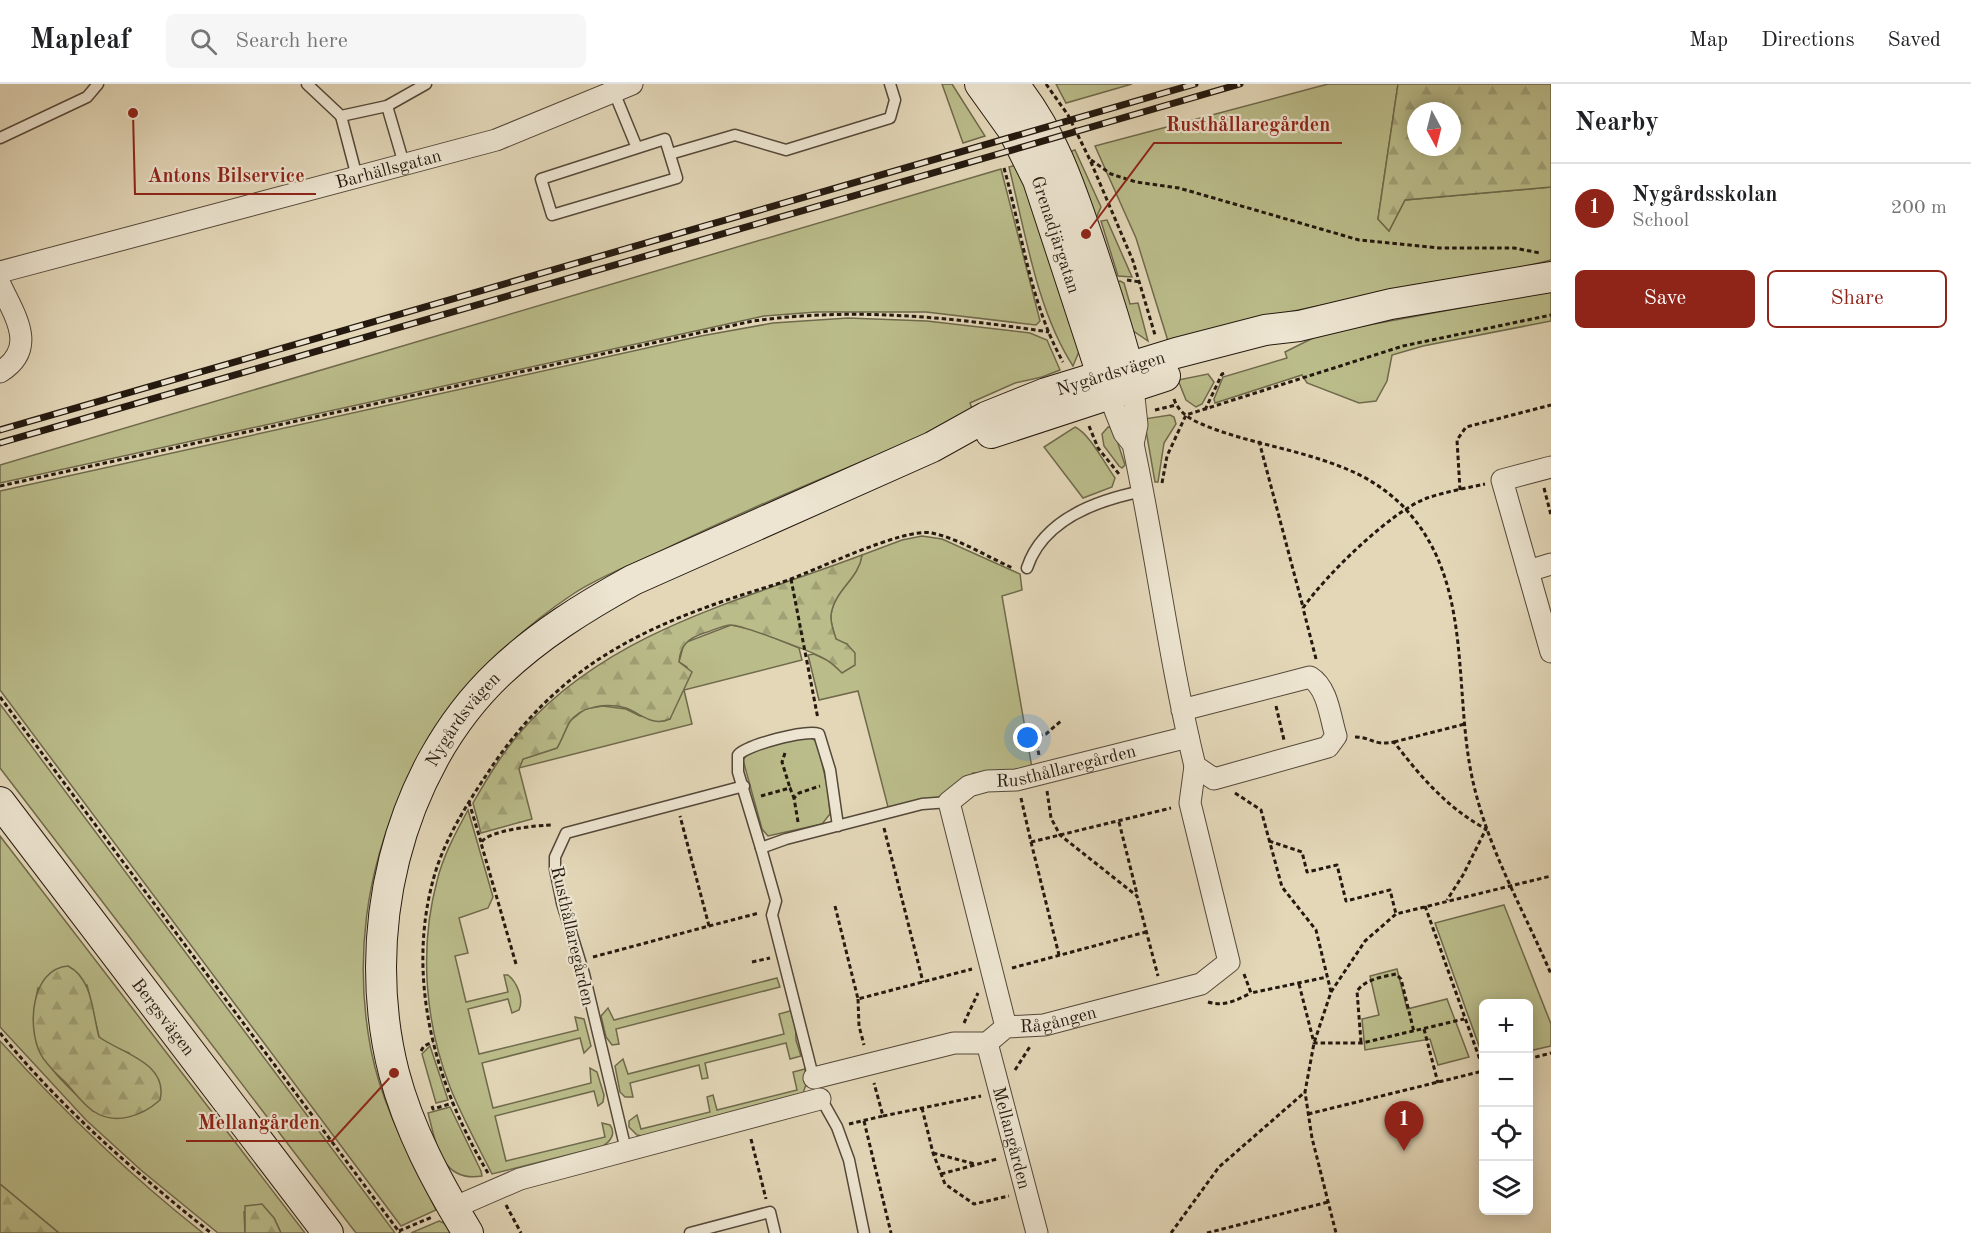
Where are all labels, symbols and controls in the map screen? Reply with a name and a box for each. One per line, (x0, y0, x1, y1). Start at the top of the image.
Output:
search box (166, 14, 586, 68)
icon: search (187, 25, 220, 58)
text: Mapleaf (30, 27, 130, 55)
text: Search here (235, 30, 348, 52)
text: Map (1689, 30, 1728, 51)
text: Directions (1761, 30, 1855, 51)
text: Saved (1888, 30, 1941, 51)
north arrow (1407, 102, 1461, 156)
callout: Rusthållaregården (1154, 105, 1342, 143)
text: Nearby (1575, 110, 1659, 136)
text: Rusthållaregården (1166, 116, 1330, 136)
street label: Barhällsgatan (334, 147, 444, 192)
callout: Antons Bilservice (135, 156, 316, 194)
text: Antons Bilservice (147, 167, 305, 187)
street label: Grenadjärgatan (1027, 174, 1083, 296)
text: Nygårdsskolan (1632, 184, 1778, 206)
text: 1 (1589, 198, 1600, 218)
text: 200 m (1891, 198, 1947, 218)
text: School (1632, 211, 1689, 231)
button: Save (1575, 270, 1755, 328)
button: Share (1767, 270, 1947, 328)
street label: Nygårdsvägen (1054, 349, 1168, 399)
street label: Nygårdsvägen (423, 669, 504, 770)
your location (1013, 723, 1042, 752)
street label: Rusthållaregården (996, 742, 1138, 791)
street label: Rusthållaregården (547, 865, 597, 1008)
street label: Bergsvägen (128, 975, 198, 1060)
map controls (1479, 999, 1533, 1215)
button: + (1479, 999, 1533, 1053)
street label: Rågången (1019, 1004, 1099, 1036)
button: − (1479, 1053, 1533, 1107)
street label: Mellangården (989, 1085, 1033, 1191)
pin: 1 (1384, 1102, 1424, 1151)
callout: Mellangården (186, 1103, 332, 1141)
button: locate (1479, 1107, 1533, 1161)
text: Mellangården (198, 1114, 320, 1134)
button: layers (1479, 1161, 1533, 1215)

